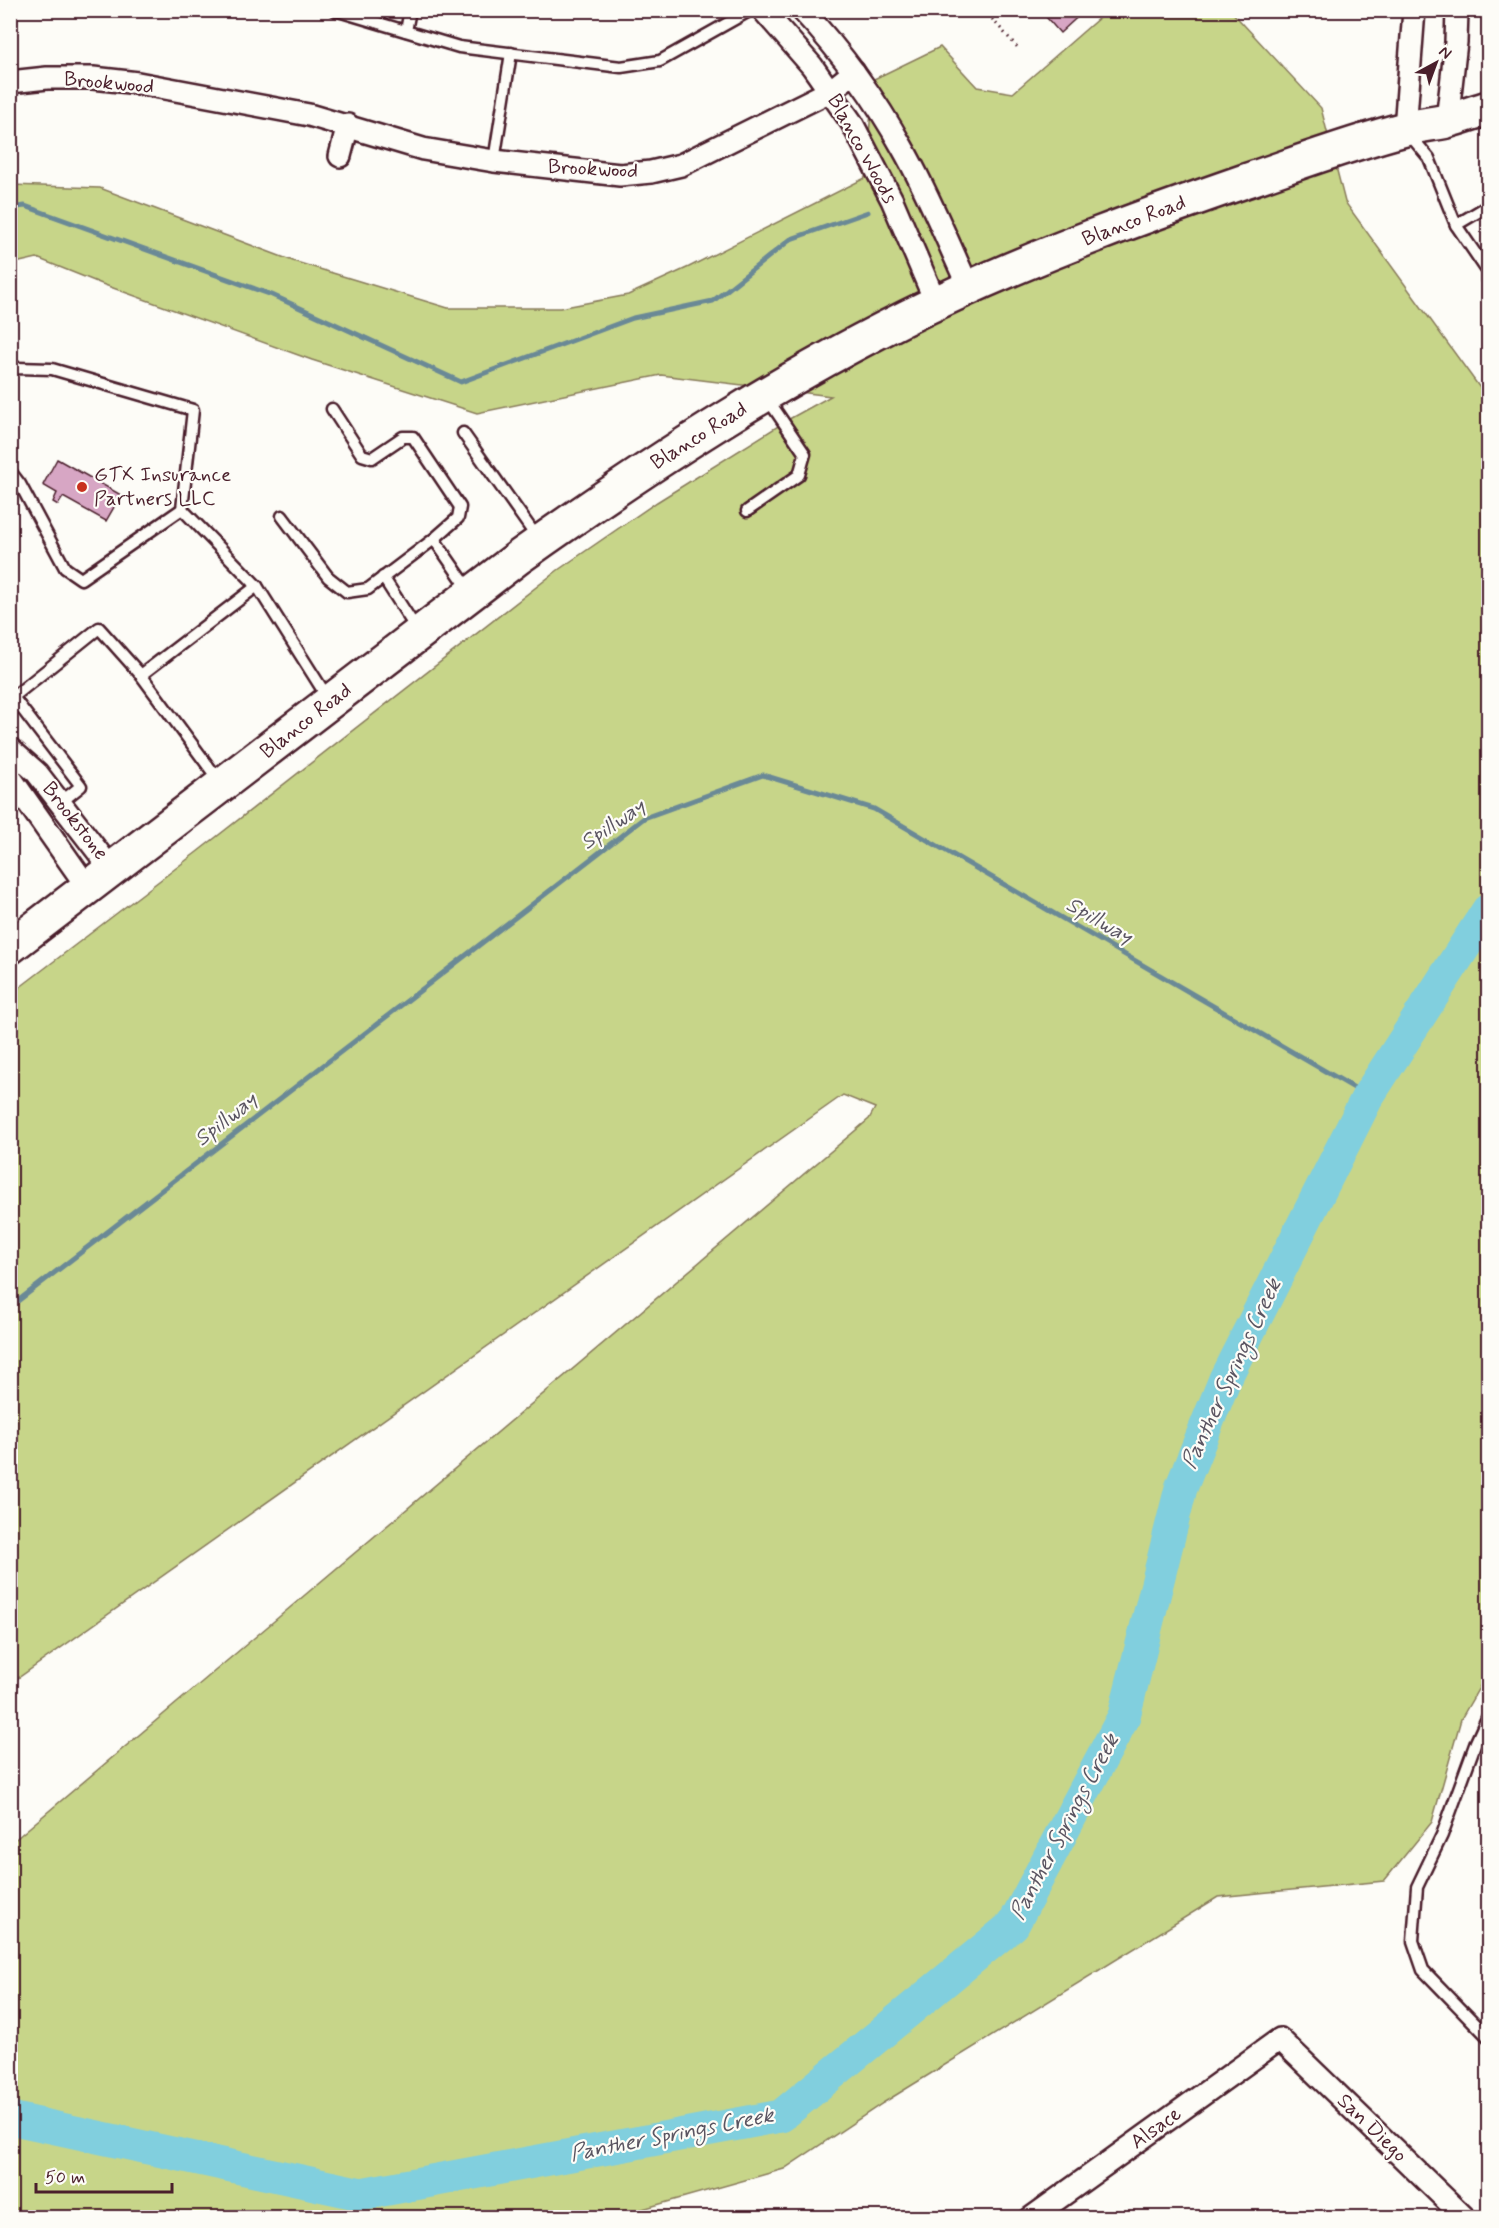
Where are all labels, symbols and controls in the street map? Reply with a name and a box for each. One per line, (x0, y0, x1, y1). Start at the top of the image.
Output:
north arrow (1406, 33, 1466, 93)
text: N (1434, 41, 1456, 64)
street label: Brookwood (63, 65, 155, 101)
street label: Blanco Woods (820, 89, 904, 209)
street label: Brookwood (547, 153, 639, 185)
street label: Blanco Road (1078, 188, 1190, 254)
street label: Blanco Road (645, 395, 753, 477)
place label: GTX Insurance Partners LLC (94, 461, 231, 513)
marker: GTX Insurance Partners LLC (75, 480, 89, 494)
street label: Blanco Road (254, 676, 358, 766)
street label: Brookstone (35, 776, 115, 866)
water label: Spillway (575, 792, 652, 857)
water label: Spillway (1061, 891, 1139, 952)
water label: Spillway (189, 1086, 264, 1153)
water label: Panther Springs Creek (1176, 1273, 1291, 1474)
water label: Panther Springs Creek (1004, 1728, 1128, 1926)
street label: San Diego (1331, 2087, 1413, 2169)
street label: Alsace (1125, 2100, 1187, 2156)
water label: Panther Springs Creek (568, 2101, 778, 2170)
scale bar (36, 2156, 172, 2194)
text: 50 m (45, 2166, 85, 2190)

